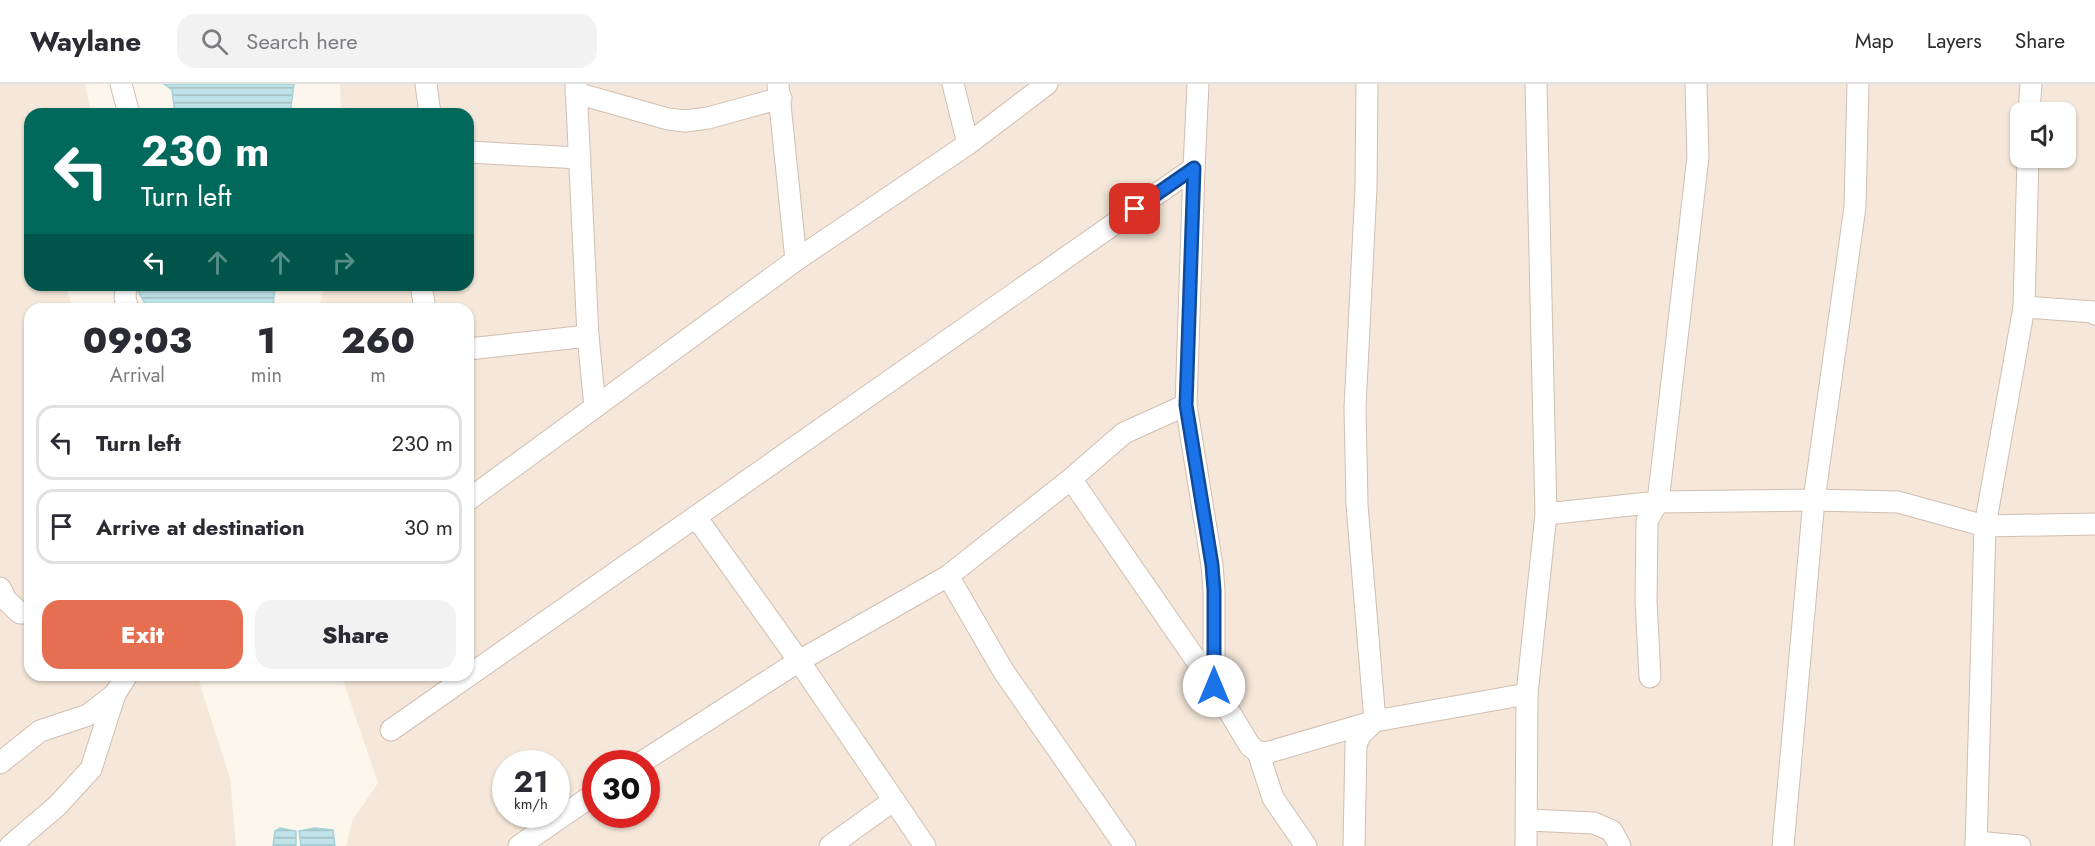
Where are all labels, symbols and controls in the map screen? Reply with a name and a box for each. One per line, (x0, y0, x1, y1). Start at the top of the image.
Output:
search box (177, 14, 597, 68)
text: Waylane (30, 21, 141, 62)
icon: search (198, 25, 231, 58)
text: Search here (246, 25, 358, 57)
text: Map (1855, 26, 1894, 56)
text: Layers (1927, 26, 1982, 56)
text: Share (2015, 26, 2065, 56)
map controls (2010, 102, 2076, 168)
button: sound (2010, 102, 2076, 168)
text: 230 m (141, 121, 269, 182)
icon: left (42, 132, 120, 210)
text: Turn left (141, 177, 231, 216)
pin (1109, 183, 1160, 234)
icon: arrive (1118, 192, 1151, 225)
icon: left (138, 246, 171, 279)
icon: ahead (201, 246, 234, 279)
icon: ahead (264, 246, 297, 279)
icon: right (327, 246, 360, 279)
text: 09:03 (83, 314, 192, 366)
text: 1 (257, 314, 276, 366)
text: 260 (341, 314, 415, 366)
text: Arrival (110, 361, 165, 390)
text: min (251, 361, 282, 390)
text: m (370, 361, 386, 390)
icon: left (45, 426, 78, 459)
text: Turn left (96, 427, 181, 459)
text: 230 m (392, 427, 453, 459)
icon: arrive (45, 510, 78, 543)
text: Arrive at destination (96, 511, 305, 543)
text: 30 m (404, 511, 453, 543)
button: Exit (42, 600, 243, 669)
button: Share (255, 600, 456, 669)
position arrow (1182, 654, 1246, 718)
speed limit sign: 30 (582, 750, 660, 828)
text: 21 (514, 760, 548, 803)
text: km/h (514, 793, 548, 815)

